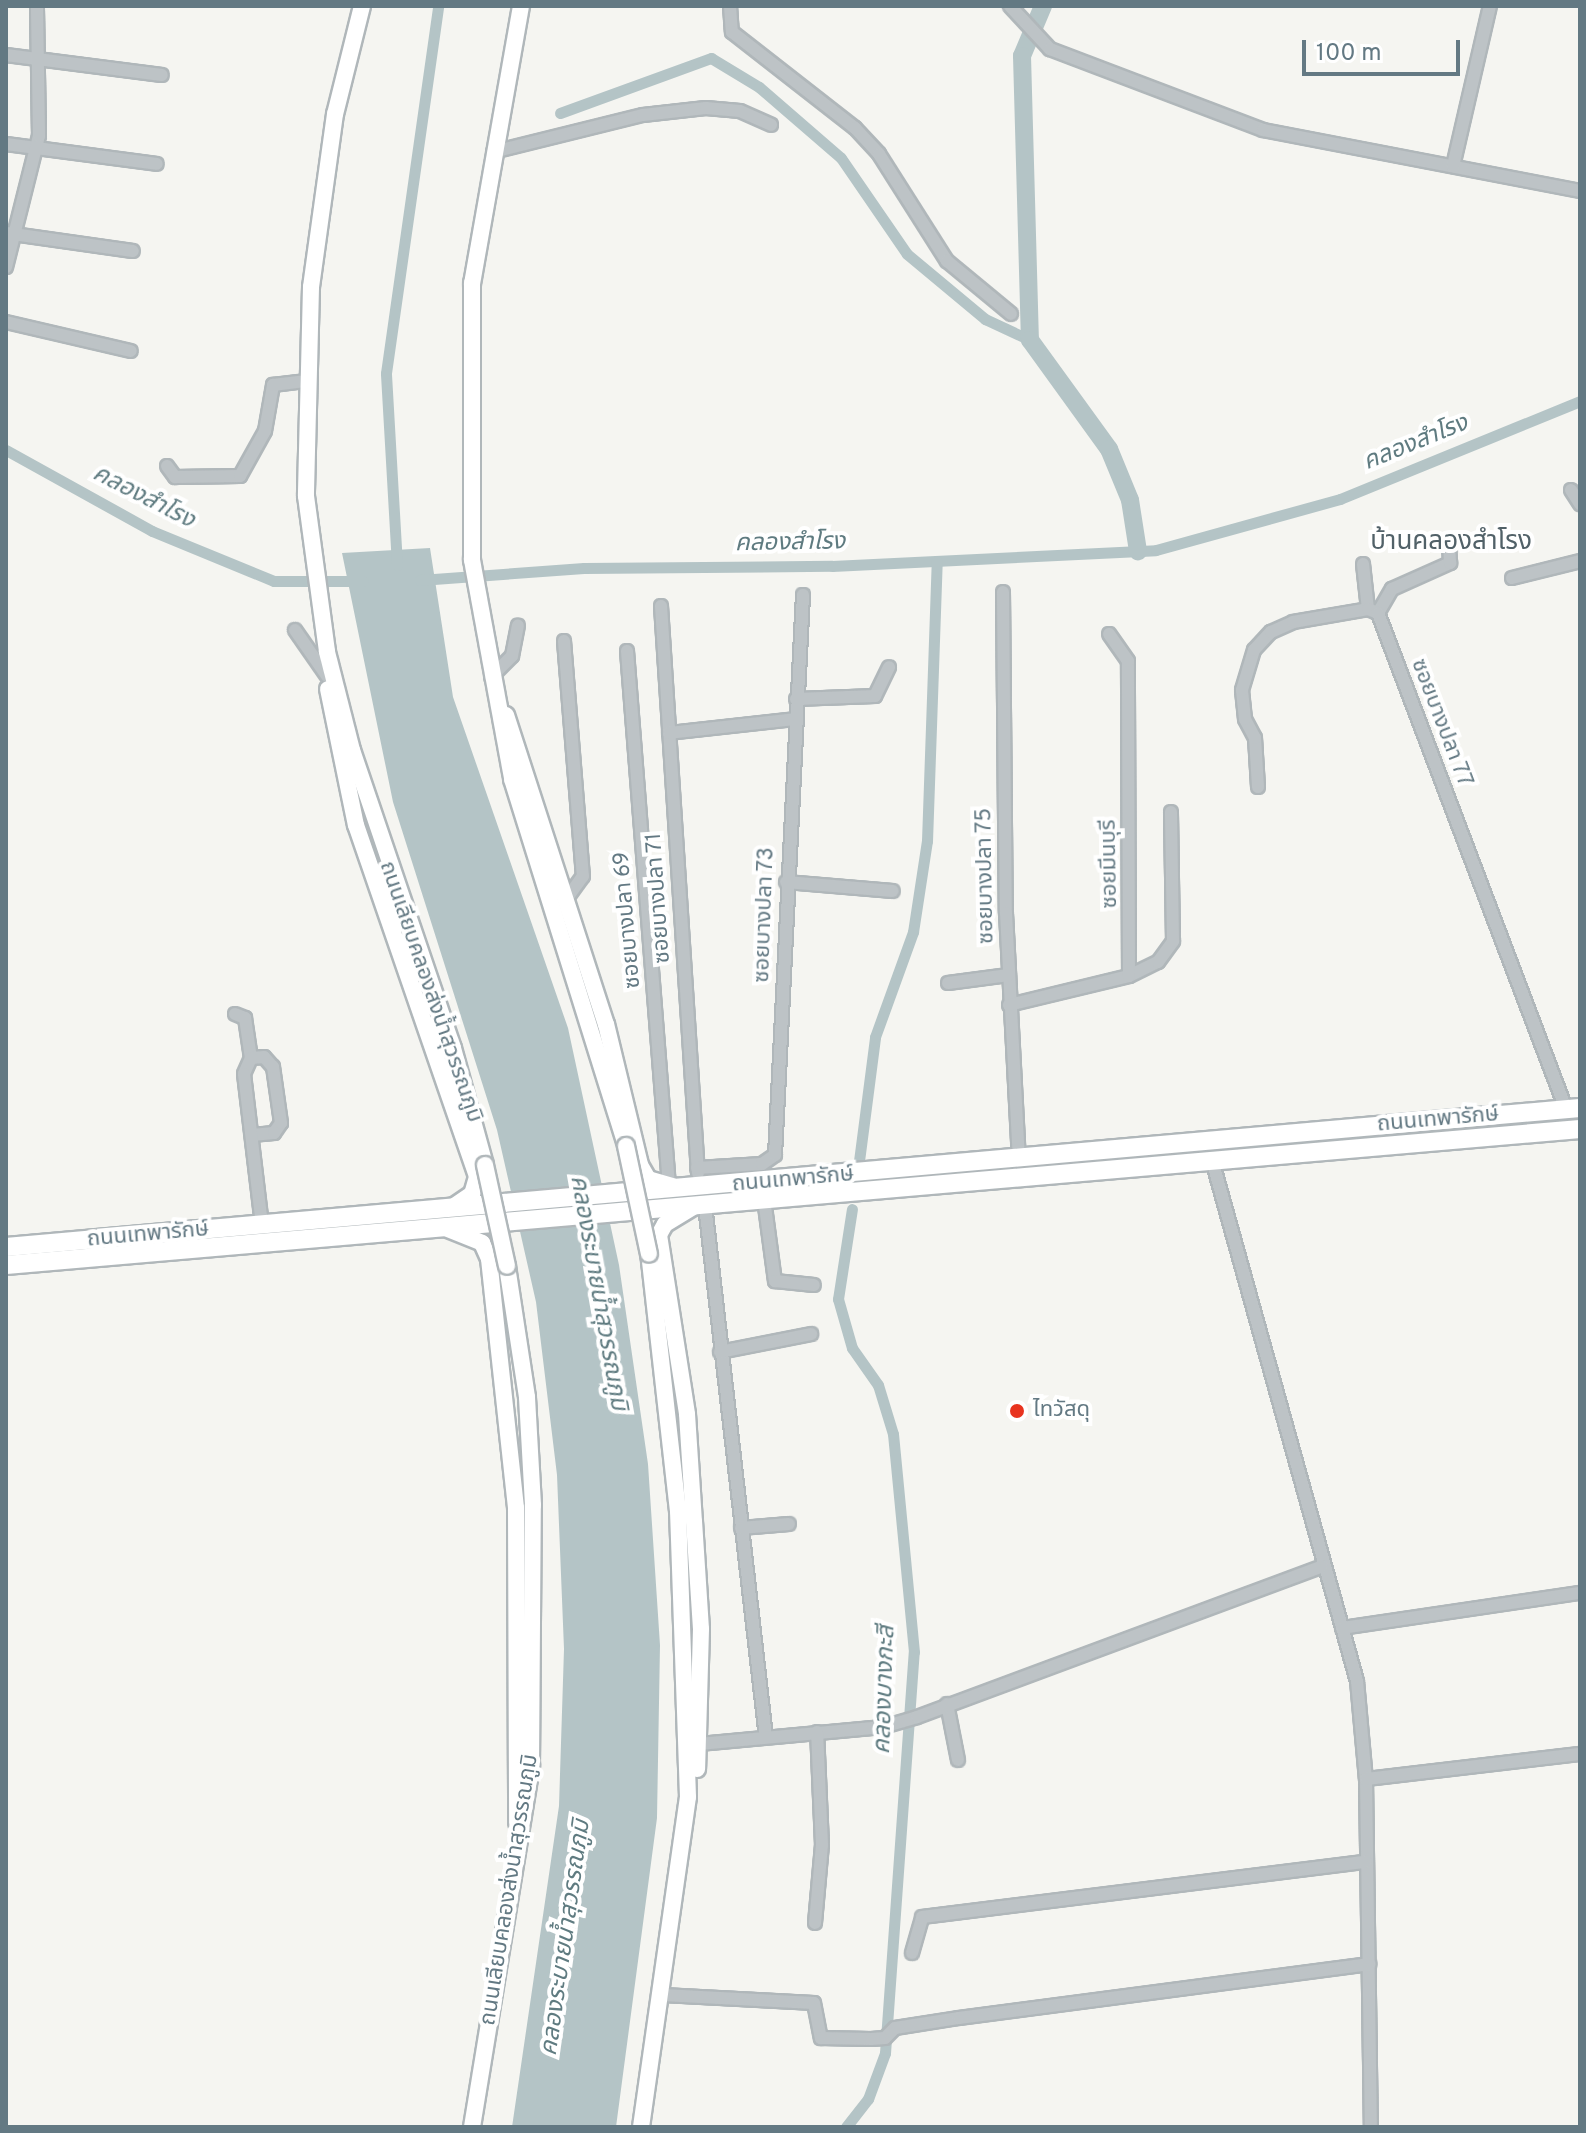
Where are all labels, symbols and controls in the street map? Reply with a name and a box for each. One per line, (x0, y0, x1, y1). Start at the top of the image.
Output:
scale bar (1306, 24, 1464, 74)
text: 100 m (1316, 39, 1382, 69)
water label: คลองสำโรง (1359, 410, 1473, 478)
water label: คลองสำโรง (87, 460, 199, 536)
district label: บ้านคลองสำโรง (1370, 527, 1532, 559)
water label: คลองสำโรง (735, 529, 845, 559)
street label: ซอยบางปลา 77 (1404, 655, 1478, 791)
street label: ซอยบางปลา 75 (972, 807, 1000, 945)
street label: ซอยมีนบุรี (1096, 819, 1124, 909)
street label: ซอยบางปลา 71 (641, 831, 677, 965)
street label: ซอยบางปลา 73 (749, 846, 781, 984)
street label: ซอยบางปลา 69 (609, 850, 647, 990)
street label: ถนนเลียบคลองส่งน้ำสุวรรณภูมิ (373, 858, 487, 1126)
street label: ถนนเทพารักษ์ (1376, 1102, 1500, 1138)
street label: ถนนเทพารักษ์ (731, 1162, 855, 1198)
water label: คลองระบายน้ำสุวรรณภูมิ (562, 1173, 632, 1413)
street label: ถนนเทพารักษ์ (86, 1217, 210, 1253)
place label: ไทวัสดุ (1033, 1398, 1090, 1424)
marker: ไทวัสดุ (1008, 1402, 1026, 1420)
water label: คลองบางกะสี (869, 1625, 903, 1755)
street label: ถนนเลียบคลองส่งน้ำสุวรรณภูมิ (476, 1752, 544, 2028)
water label: คลองระบายน้ำสุวรรณภูมิ (536, 1818, 598, 2058)

